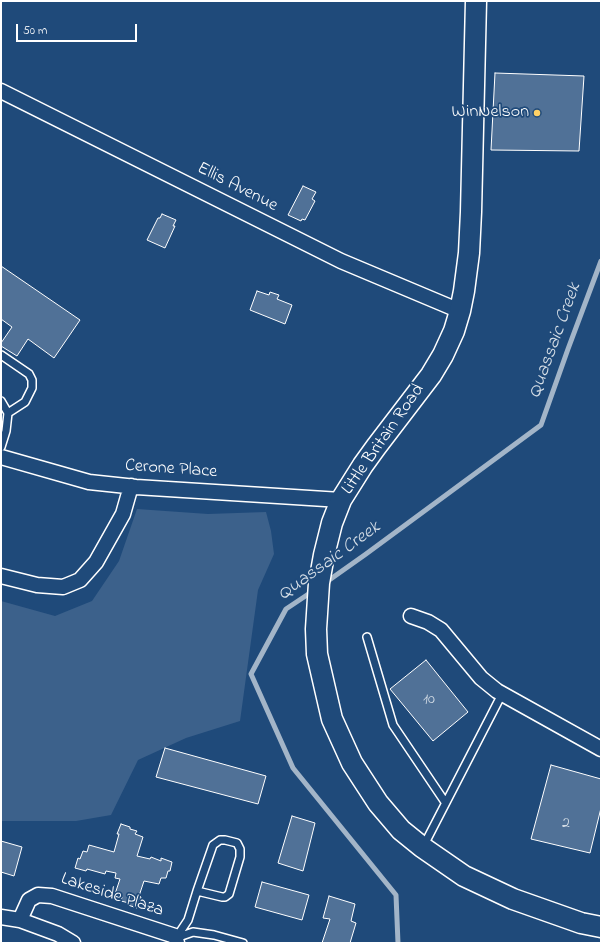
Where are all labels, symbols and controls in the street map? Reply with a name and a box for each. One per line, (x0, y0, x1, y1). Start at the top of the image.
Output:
scale bar (18, 16, 139, 42)
text: 50 m (23, 22, 47, 40)
place label: WinNelson (451, 102, 529, 124)
marker: WinNelson (532, 108, 542, 118)
street label: Ellis Avenue (193, 158, 281, 218)
water label: Quassaic Creek (525, 280, 587, 402)
street label: Little Britain Road (338, 381, 430, 499)
street label: Cerone Place (124, 456, 218, 484)
water label: Quassaic Creek (274, 517, 386, 607)
house number: 10 (423, 690, 435, 710)
house number: 2 (562, 814, 570, 834)
street label: Lakeside Plaza (58, 869, 166, 923)

